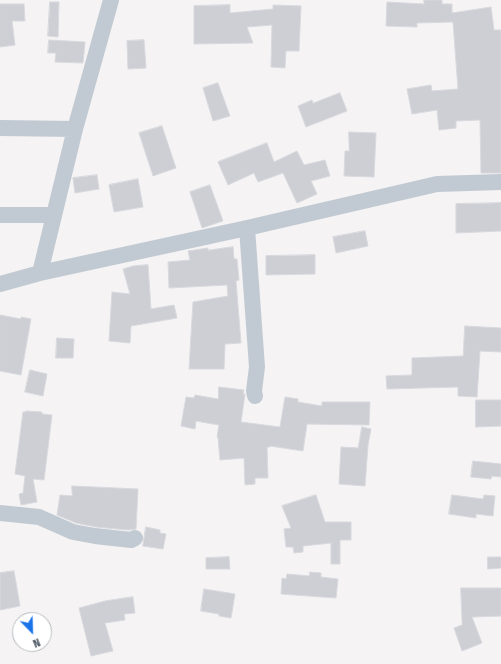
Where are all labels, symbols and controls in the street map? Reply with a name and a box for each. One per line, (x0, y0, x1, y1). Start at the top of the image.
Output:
north arrow (12, 612, 52, 652)
text: N (31, 635, 42, 650)

